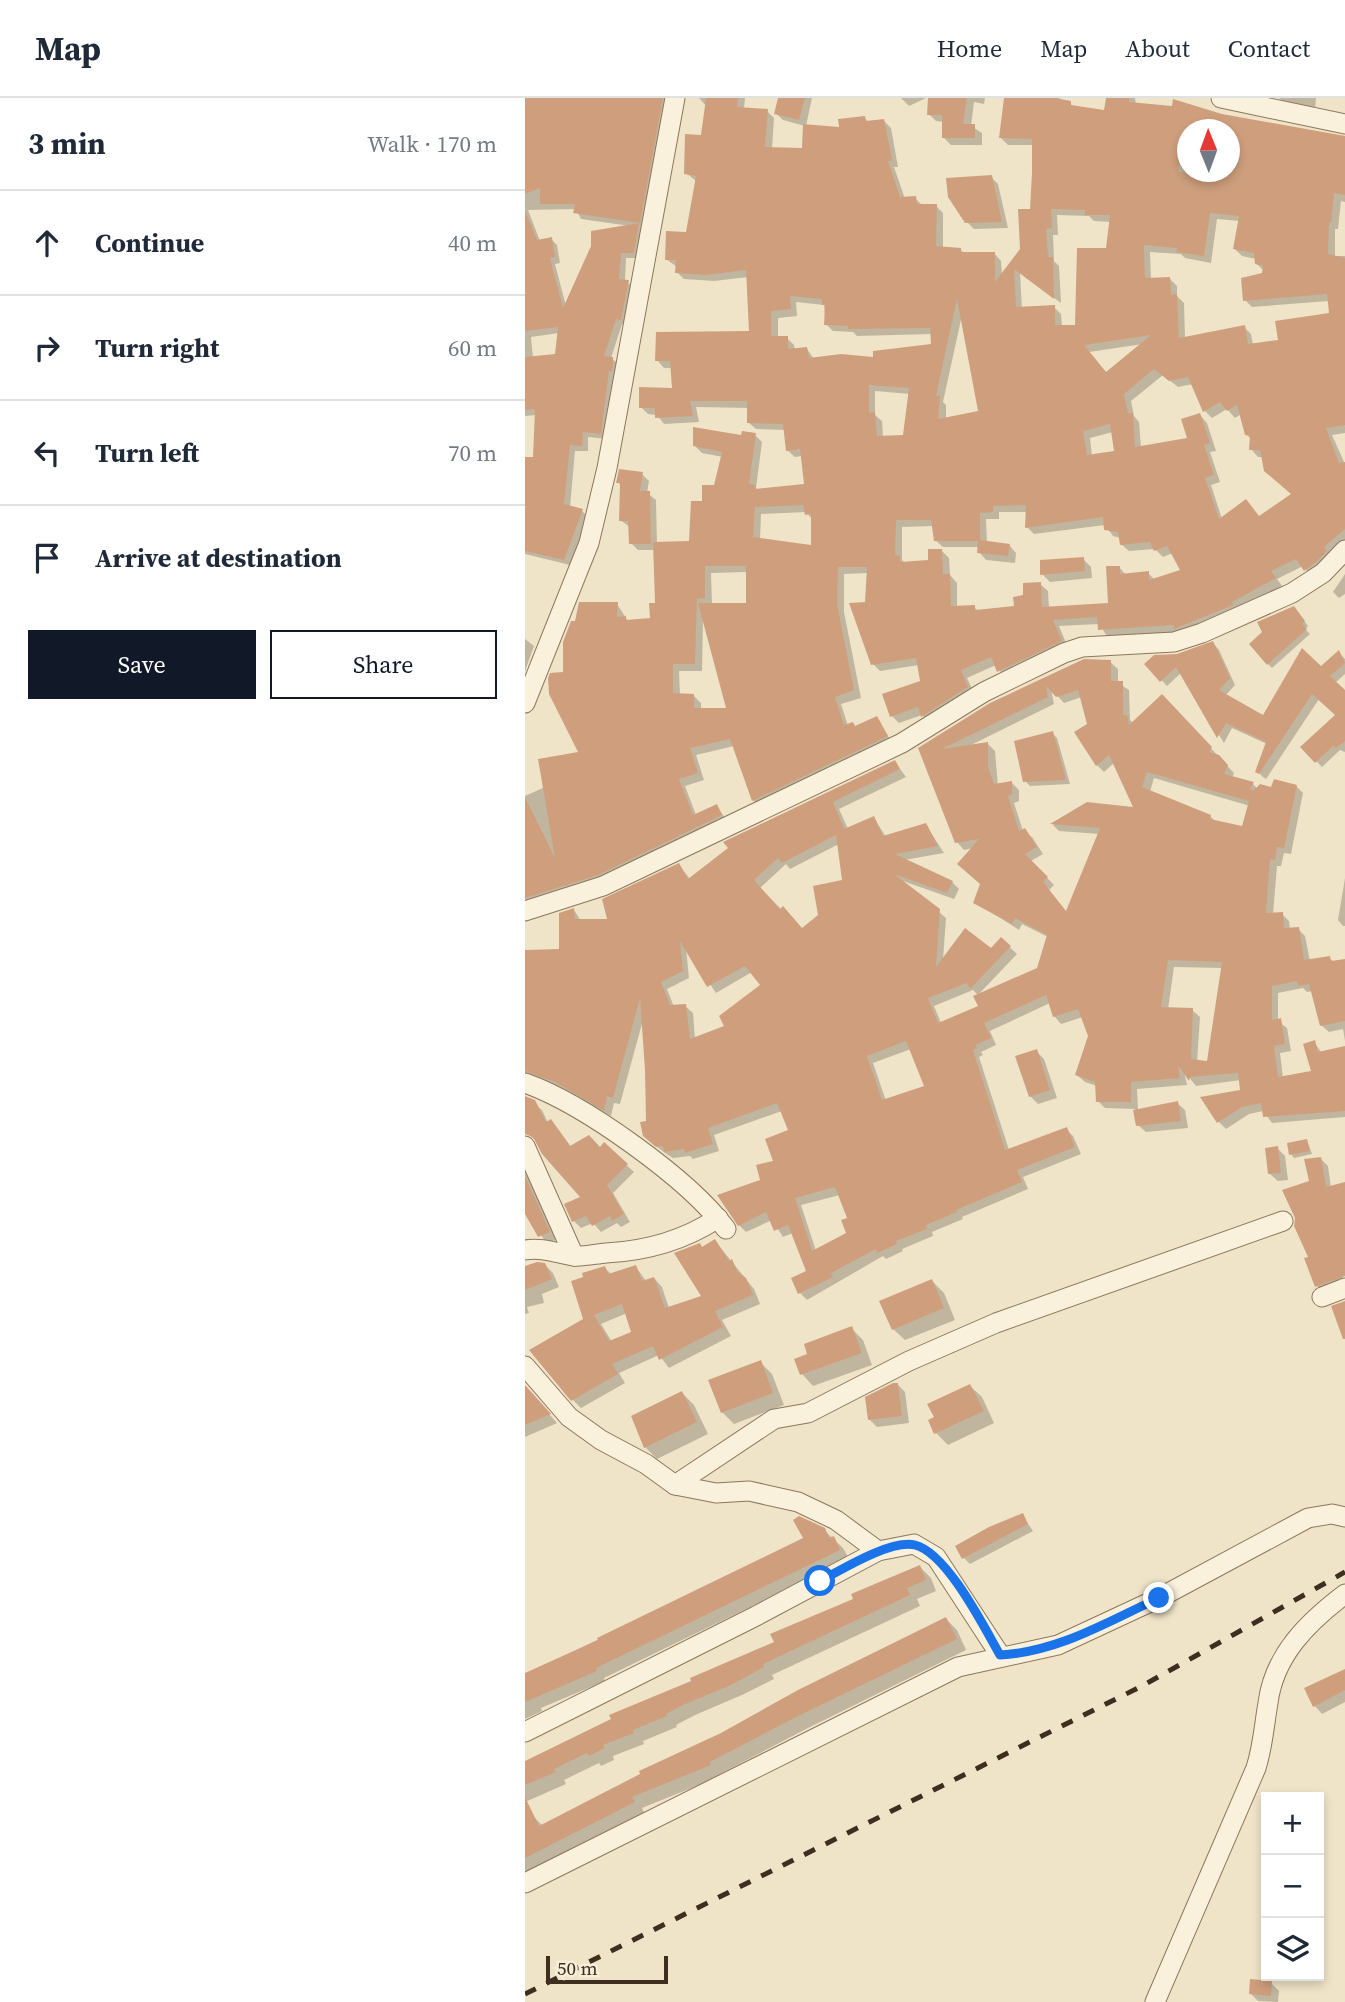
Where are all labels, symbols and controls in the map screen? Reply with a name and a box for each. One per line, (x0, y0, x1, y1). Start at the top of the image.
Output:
text: Map (35, 26, 101, 71)
text: Home (937, 32, 1002, 65)
text: Map (1040, 32, 1087, 65)
text: About (1125, 32, 1190, 65)
text: Contact (1228, 32, 1310, 65)
north arrow (1177, 119, 1240, 182)
text: 3 min (28, 123, 106, 164)
text: Walk · 170 m (367, 128, 497, 160)
icon: ahead (28, 224, 66, 262)
text: Continue (95, 225, 204, 261)
text: 40 m (448, 227, 497, 259)
icon: right (28, 329, 66, 367)
text: Turn right (95, 330, 219, 366)
text: 60 m (448, 332, 497, 364)
icon: left (28, 434, 66, 472)
text: Turn left (95, 435, 199, 471)
text: 70 m (448, 437, 497, 469)
icon: arrive (28, 539, 66, 577)
text: Arrive at destination (95, 540, 342, 576)
button: Save (28, 630, 256, 699)
button: Share (270, 630, 497, 699)
route start (804, 1565, 835, 1596)
route end (1143, 1582, 1174, 1613)
map controls (1261, 1792, 1324, 1981)
button: + (1261, 1792, 1324, 1855)
button: − (1261, 1855, 1324, 1918)
button: layers (1261, 1918, 1324, 1981)
scale bar (546, 1953, 669, 1985)
text: 50 m (557, 1955, 598, 1981)

